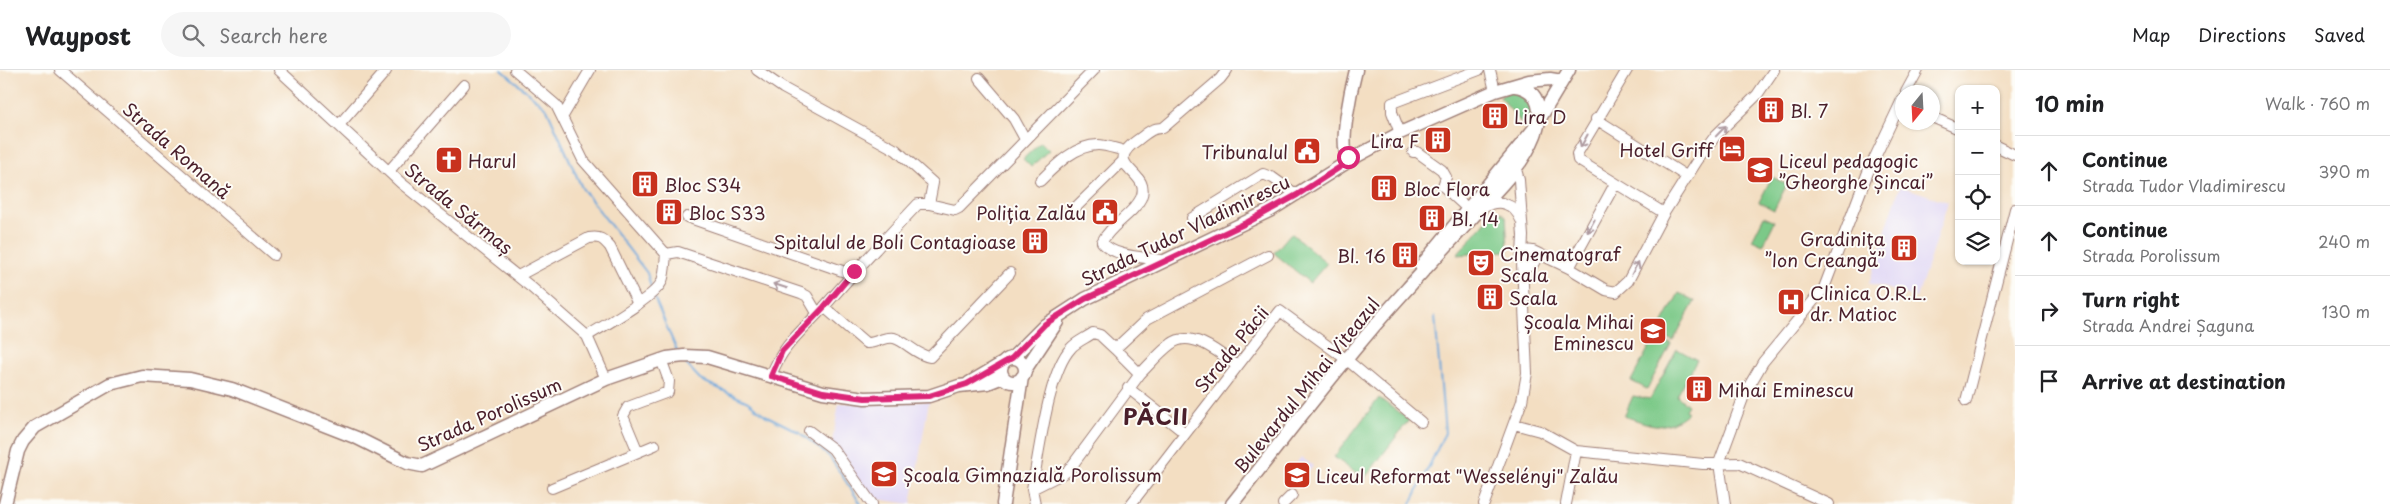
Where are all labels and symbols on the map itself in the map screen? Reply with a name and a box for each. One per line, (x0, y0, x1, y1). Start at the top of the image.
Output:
north arrow (1895, 85, 1940, 130)
street label: Strada Romană (117, 95, 237, 205)
building icon: Bl. 7 (1756, 95, 1786, 125)
place label: Bl. 7 (1790, 97, 1828, 124)
building icon: Lira D (1480, 101, 1510, 131)
place label: Lira D (1514, 103, 1566, 130)
one-way arrow (1715, 124, 1727, 137)
building icon: Lira F (1423, 125, 1453, 155)
place label: Lira F (1371, 127, 1419, 154)
one-way arrow (1578, 134, 1588, 148)
hotel icon: Hotel Griff (1717, 134, 1747, 164)
public building icon: Tribunalul (1292, 136, 1322, 166)
place label: Hotel Griff (1620, 136, 1715, 163)
place label: Tribunalul (1202, 138, 1288, 165)
church icon: Harul (434, 145, 464, 175)
route start (1337, 146, 1360, 169)
place label: Harul (468, 147, 516, 174)
place label: Liceul pedagogic ”Gheorghe Șincai” (1779, 147, 1933, 195)
school or university icon: Liceul pedagogic ”Gheorghe Șincai” (1745, 155, 1775, 185)
street label: Strada Sărmaș (399, 156, 519, 260)
street label: Strada Tudor Vladimirescu (1076, 168, 1294, 292)
building icon: Bloc S34 (630, 169, 660, 199)
place label: Bloc S34 (664, 171, 741, 198)
building icon: Bloc Flora (1369, 173, 1399, 203)
place label: Bloc Flora (1403, 175, 1490, 202)
building icon: Bloc S33 (654, 197, 684, 227)
public building icon: Poliția Zalău (1090, 197, 1120, 227)
place label: Bloc S33 (688, 199, 766, 226)
place label: Poliția Zalău (976, 199, 1086, 226)
building icon: Bl. 14 (1417, 203, 1447, 233)
place label: Bl. 14 (1451, 205, 1499, 232)
one-way arrow (1586, 218, 1596, 233)
place label: Gradinița ”Ion Creangă” (1765, 225, 1886, 273)
building icon: Spitalul de Boli Contagioase (1020, 226, 1050, 256)
place label: Spitalul de Boli Contagioase (773, 228, 1016, 255)
building icon: Gradinița ”Ion Creangă” (1889, 233, 1919, 263)
building icon: Bl. 16 (1390, 240, 1420, 270)
place label: Cinematograf Scala (1500, 240, 1622, 288)
place label: Bl. 16 (1337, 242, 1386, 269)
theatre icon: Cinematograf Scala (1466, 248, 1496, 278)
route end (843, 260, 866, 283)
one-way arrow (1631, 261, 1640, 276)
place label: Clinica O.R.L. dr. Matioc (1810, 279, 1927, 327)
one-way arrow (773, 281, 788, 290)
building icon: Scala (1475, 282, 1505, 312)
place label: Scala (1509, 284, 1558, 311)
hospital icon: Clinica O.R.L. dr. Matioc (1776, 287, 1806, 317)
street label: Bulevardul Mihai Viteazul (1227, 291, 1385, 479)
street label: Strada Păcii (1187, 300, 1275, 398)
place label: Școala Mihai Eminescu (1523, 308, 1634, 356)
school or university icon: Școala Mihai Eminescu (1638, 316, 1668, 346)
street label: Strada Porolissum (412, 370, 566, 458)
building icon: Mihai Eminescu (1684, 374, 1714, 404)
place label: Mihai Eminescu (1718, 376, 1854, 403)
district label: PĂCII (1123, 399, 1189, 432)
school or university icon: Școala Gimnazială Porolissum (869, 459, 899, 489)
school or university icon: Liceul Reformat "Wesselényi" Zalău (1282, 460, 1312, 490)
place label: Școala Gimnazială Porolissum (903, 461, 1162, 488)
place label: Liceul Reformat "Wesselényi" Zalău (1316, 462, 1618, 489)

